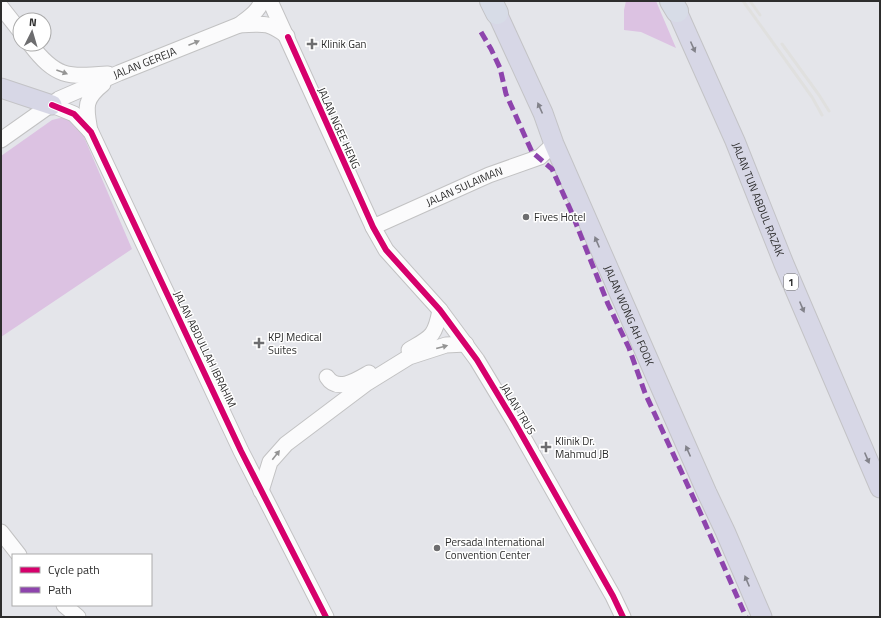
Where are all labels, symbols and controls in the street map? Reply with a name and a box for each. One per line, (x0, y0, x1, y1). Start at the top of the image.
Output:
north arrow (12, 12, 52, 52)
text: N (28, 14, 37, 30)
place label: Klinik Gan (321, 36, 367, 52)
marker: Klinik Gan (306, 38, 318, 50)
one-way arrow (188, 40, 199, 46)
one-way arrow (690, 41, 696, 52)
street label: JALAN GEREJA (110, 43, 179, 83)
one-way arrow (57, 69, 69, 75)
street label: JALAN NGEE HENG (314, 85, 364, 172)
one-way arrow (537, 102, 543, 114)
street label: JALAN TUN ABDUL RAZAK (728, 140, 788, 259)
street label: JALAN SULAIMAN (423, 163, 505, 210)
place label: Fives Hotel (534, 209, 586, 225)
marker: Fives Hotel (521, 212, 531, 222)
one-way arrow (594, 236, 600, 247)
street label: JALAN WONG AH FOOK (600, 263, 658, 369)
road number: 1 (784, 274, 798, 290)
street label: JALAN ABDULLAH IBRAHIM (170, 288, 240, 410)
one-way arrow (799, 302, 805, 314)
place label: KPJ Medical Suites (268, 329, 322, 358)
marker: KPJ Medical Suites (253, 337, 265, 349)
one-way arrow (435, 343, 448, 349)
street label: JALAN TRUS (496, 380, 540, 438)
place label: Klinik Dr. Mahmud JB (555, 433, 609, 462)
marker: Klinik Dr. Mahmud JB (540, 441, 552, 453)
one-way arrow (685, 445, 691, 456)
one-way arrow (272, 450, 280, 461)
one-way arrow (864, 453, 870, 464)
place label: Persada International Convention Center (445, 534, 544, 563)
marker: Persada International Convention Center (432, 543, 442, 553)
legend (12, 554, 152, 606)
text: Cycle path (48, 560, 100, 579)
one-way arrow (744, 575, 750, 587)
text: Path (48, 580, 72, 599)

